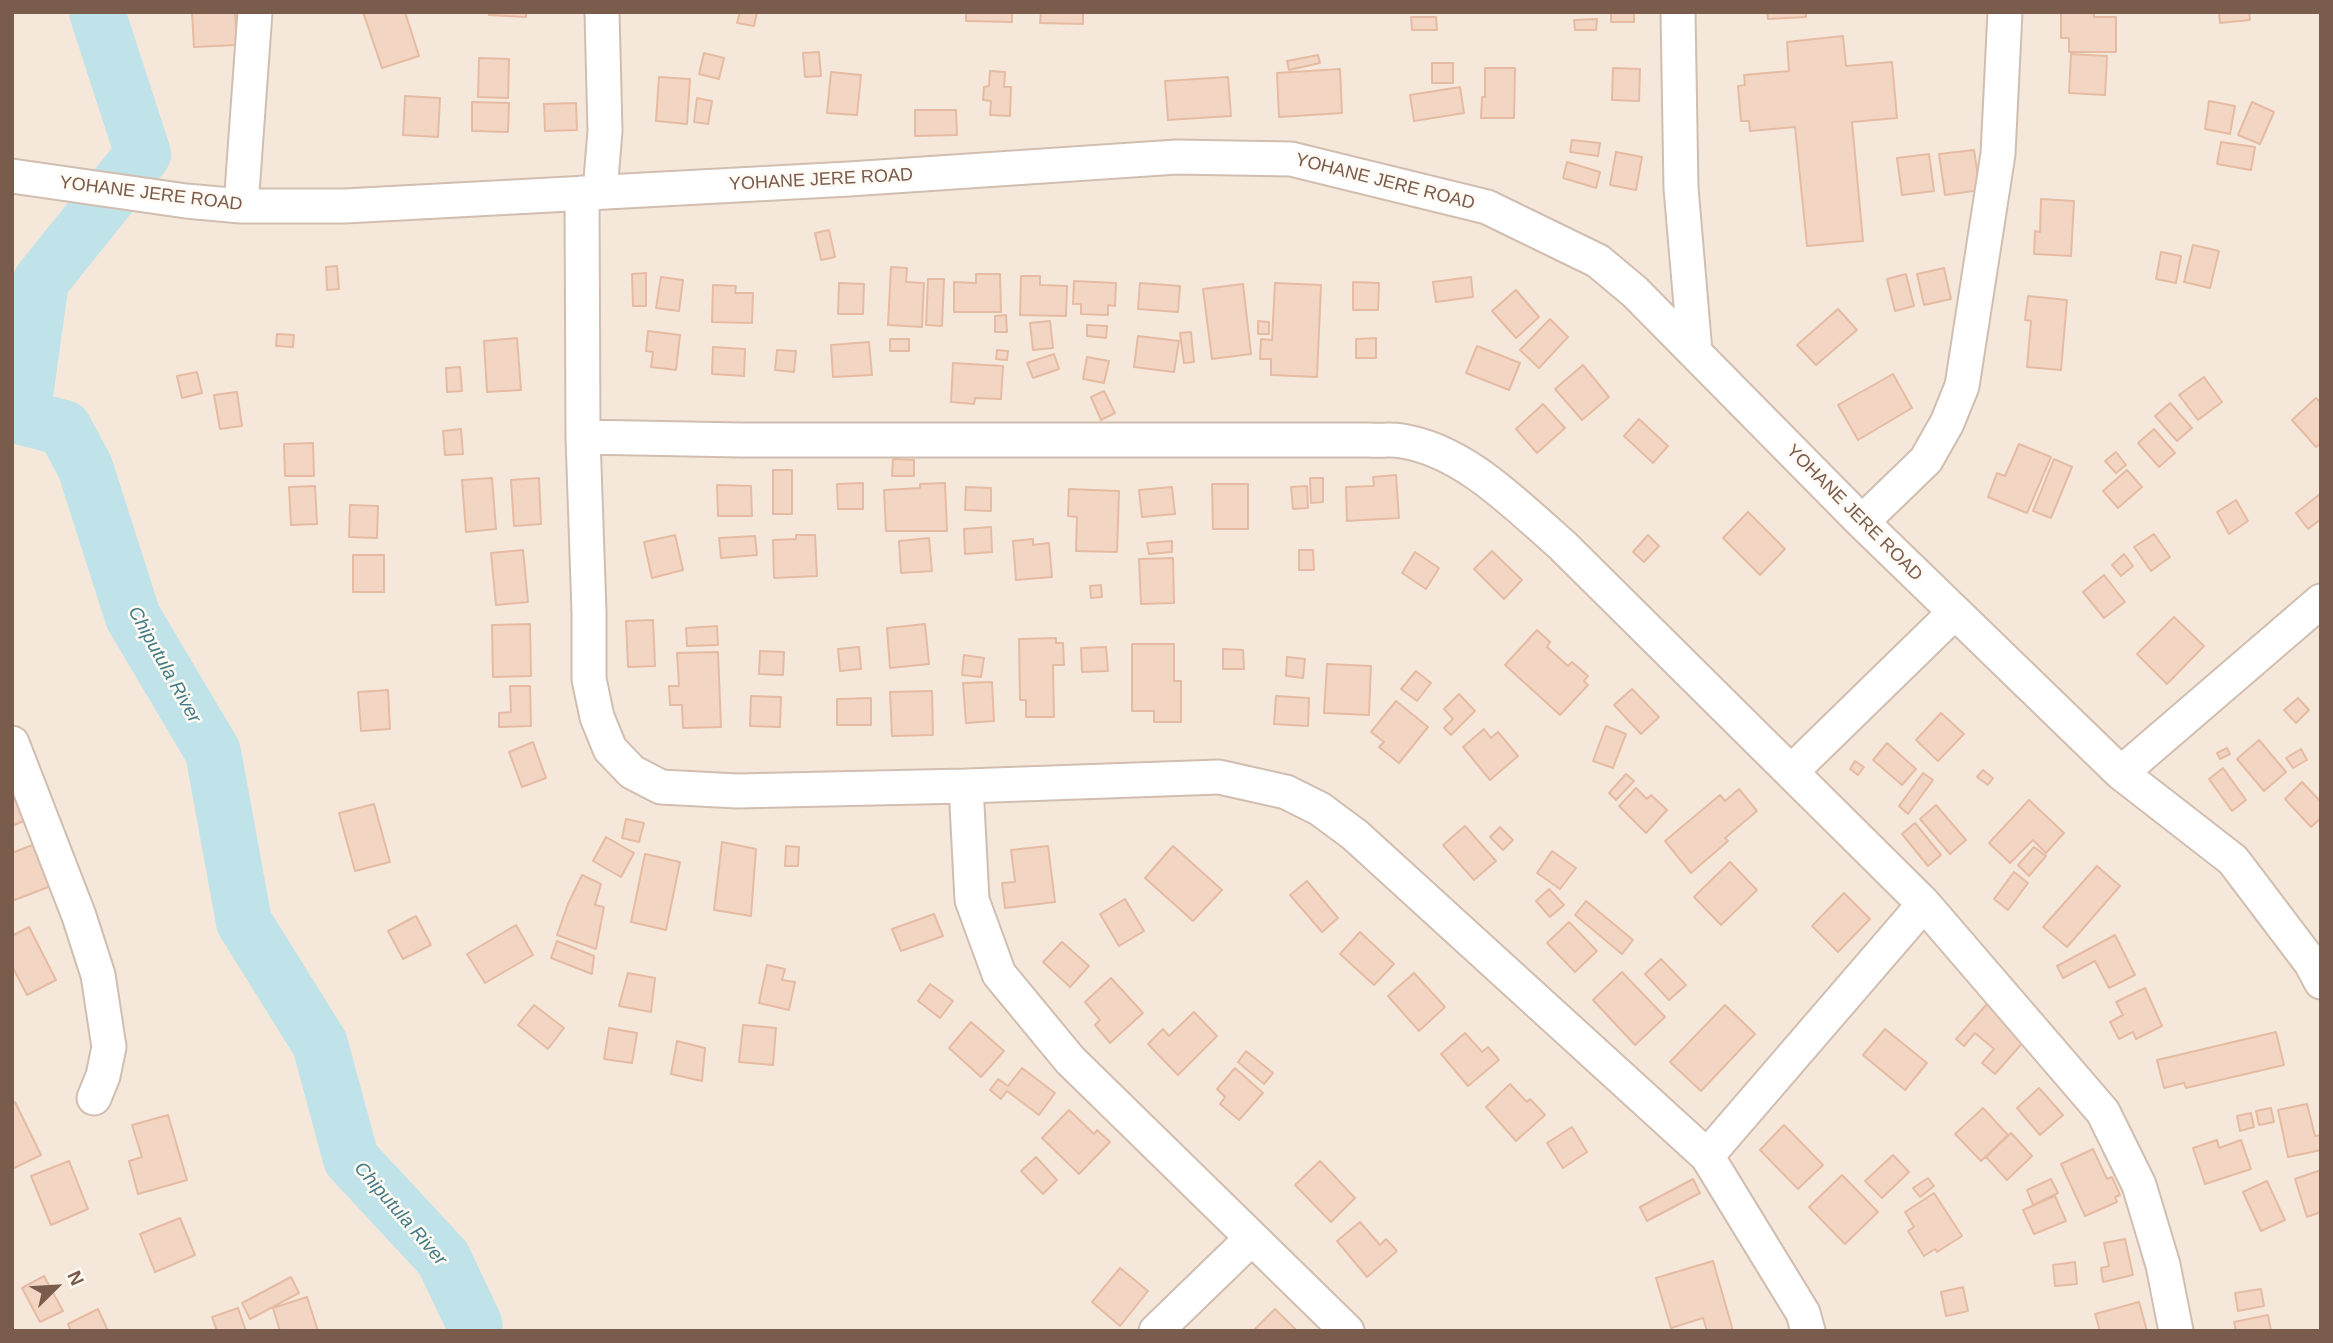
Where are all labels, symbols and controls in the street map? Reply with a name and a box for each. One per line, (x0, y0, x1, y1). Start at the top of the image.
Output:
street label: YOHANE JERE ROAD (1293, 149, 1477, 215)
street label: YOHANE JERE ROAD (729, 164, 913, 196)
street label: YOHANE JERE ROAD (58, 172, 244, 216)
street label: YOHANE JERE ROAD (1781, 440, 1927, 586)
water label: Chiputula River (123, 603, 205, 727)
water label: Chiputula River (349, 1158, 451, 1270)
north arrow (21, 1252, 91, 1322)
text: N (63, 1268, 88, 1289)

